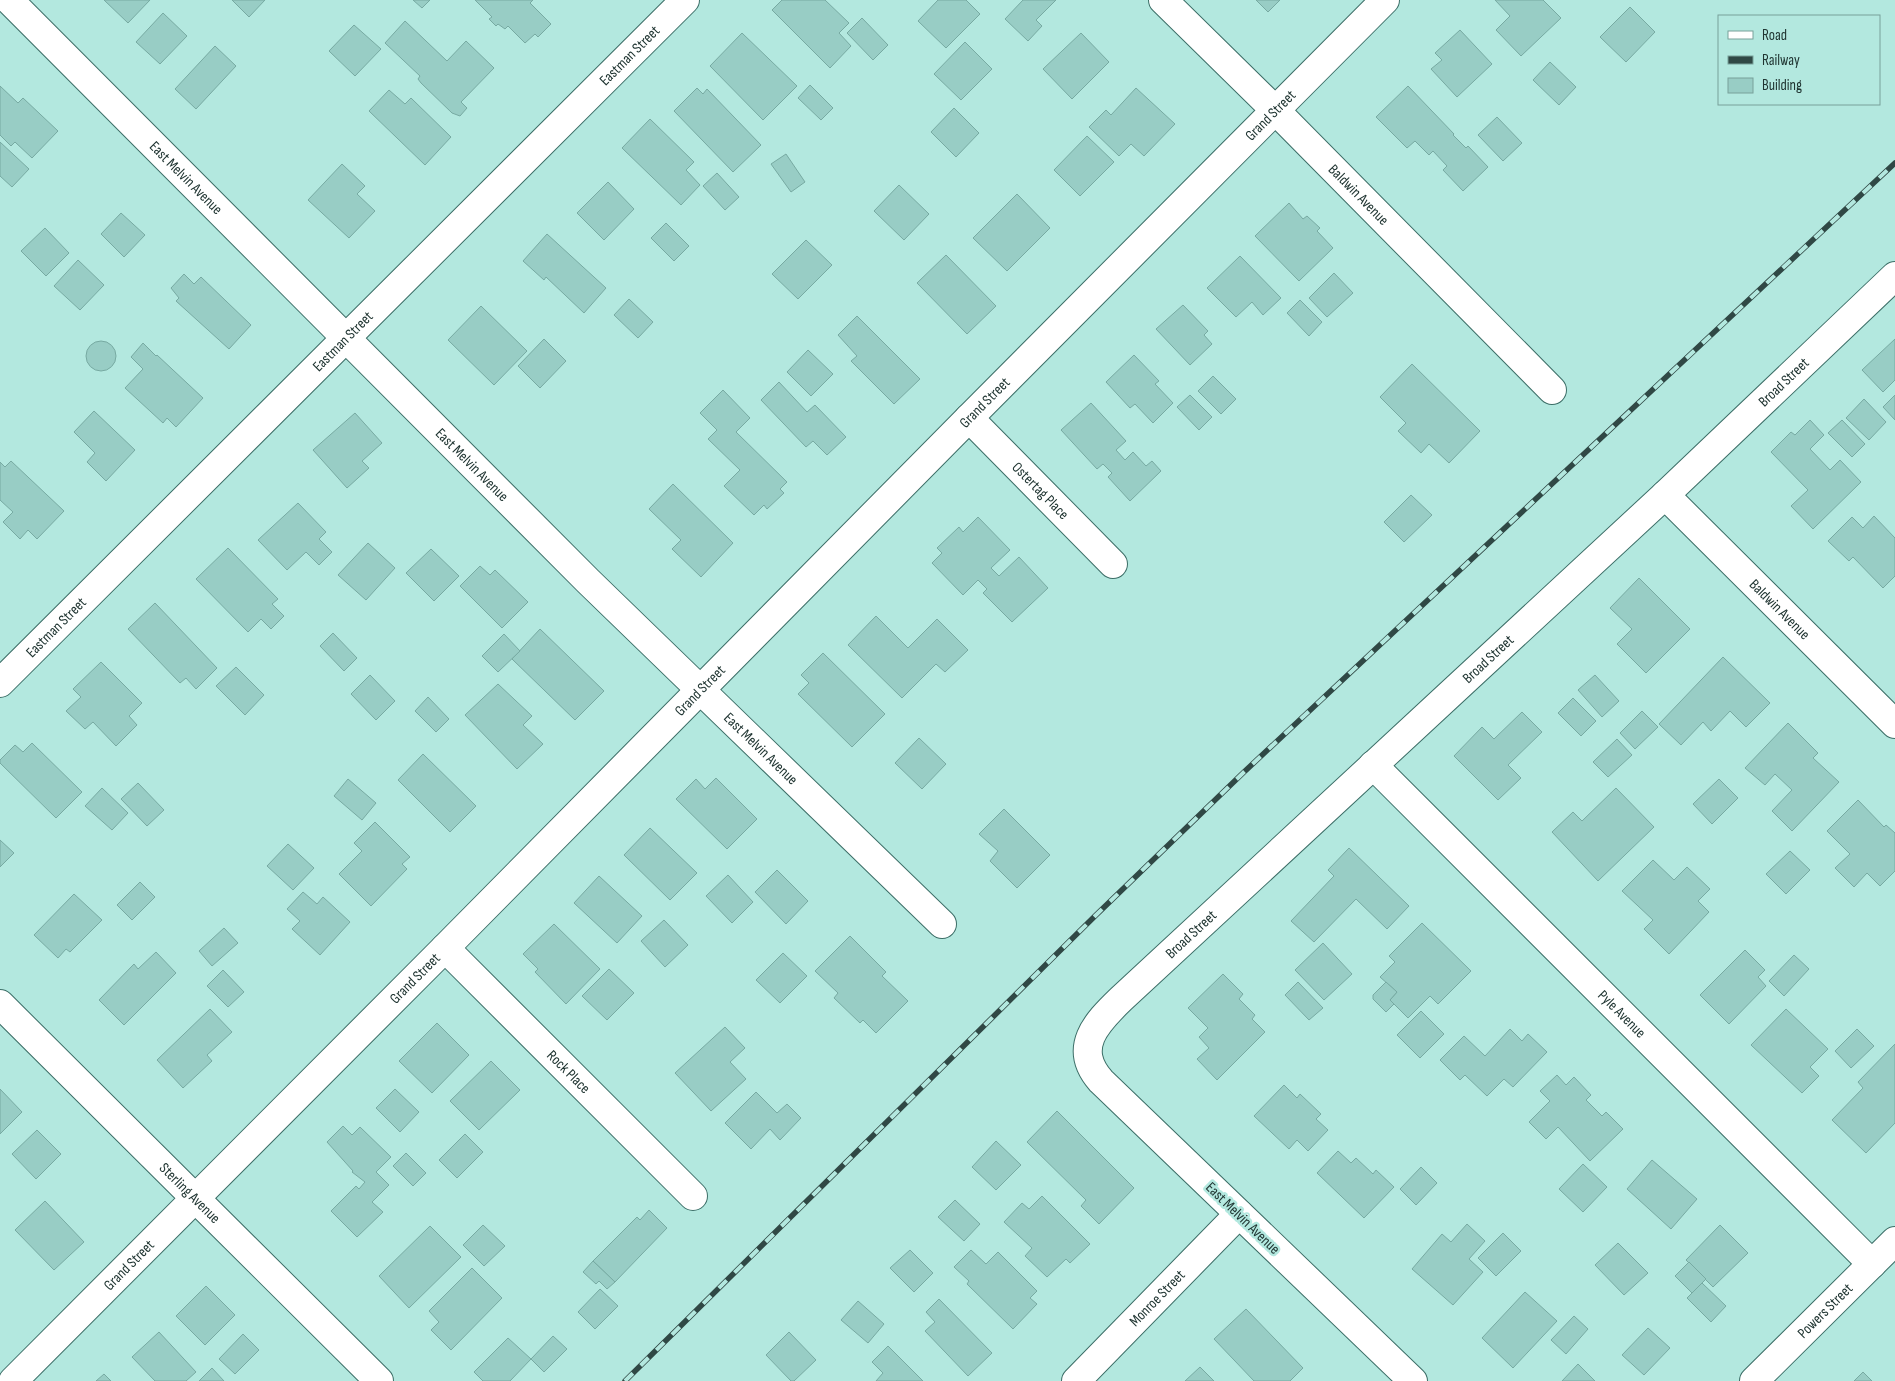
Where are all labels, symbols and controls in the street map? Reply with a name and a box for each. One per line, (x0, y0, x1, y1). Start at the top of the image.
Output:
legend (1718, 15, 1880, 105)
street label: Eastman Street (596, 21, 664, 90)
text: Road (1762, 26, 1787, 45)
text: Railway (1762, 51, 1800, 70)
text: Building (1762, 76, 1802, 95)
street label: Grand Street (1241, 86, 1300, 145)
street label: East Melvin Avenue (145, 137, 226, 219)
street label: Baldwin Avenue (1324, 160, 1393, 229)
street label: Eastman Street (309, 307, 378, 376)
street label: Broad Street (1755, 354, 1814, 411)
street label: Grand Street (956, 373, 1015, 432)
street label: East Melvin Avenue (431, 424, 512, 506)
street label: Ostertag Place (1008, 458, 1073, 524)
street label: Baldwin Avenue (1745, 575, 1814, 644)
street label: Eastman Street (22, 593, 91, 662)
street label: Broad Street (1459, 631, 1518, 688)
street label: Grand Street (671, 661, 730, 720)
street label: East Melvin Avenue (719, 709, 802, 789)
street label: Broad Street (1162, 906, 1221, 963)
street label: Grand Street (386, 949, 445, 1008)
street label: Pyle Avenue (1594, 986, 1650, 1042)
street label: Rock Place (543, 1046, 594, 1098)
street label: Sterling Avenue (155, 1159, 224, 1228)
street label: East Melvin Avenue (1202, 1178, 1284, 1258)
street label: Grand Street (100, 1236, 159, 1295)
street label: Monroe Street (1125, 1266, 1190, 1331)
street label: Powers Street (1794, 1279, 1857, 1342)

